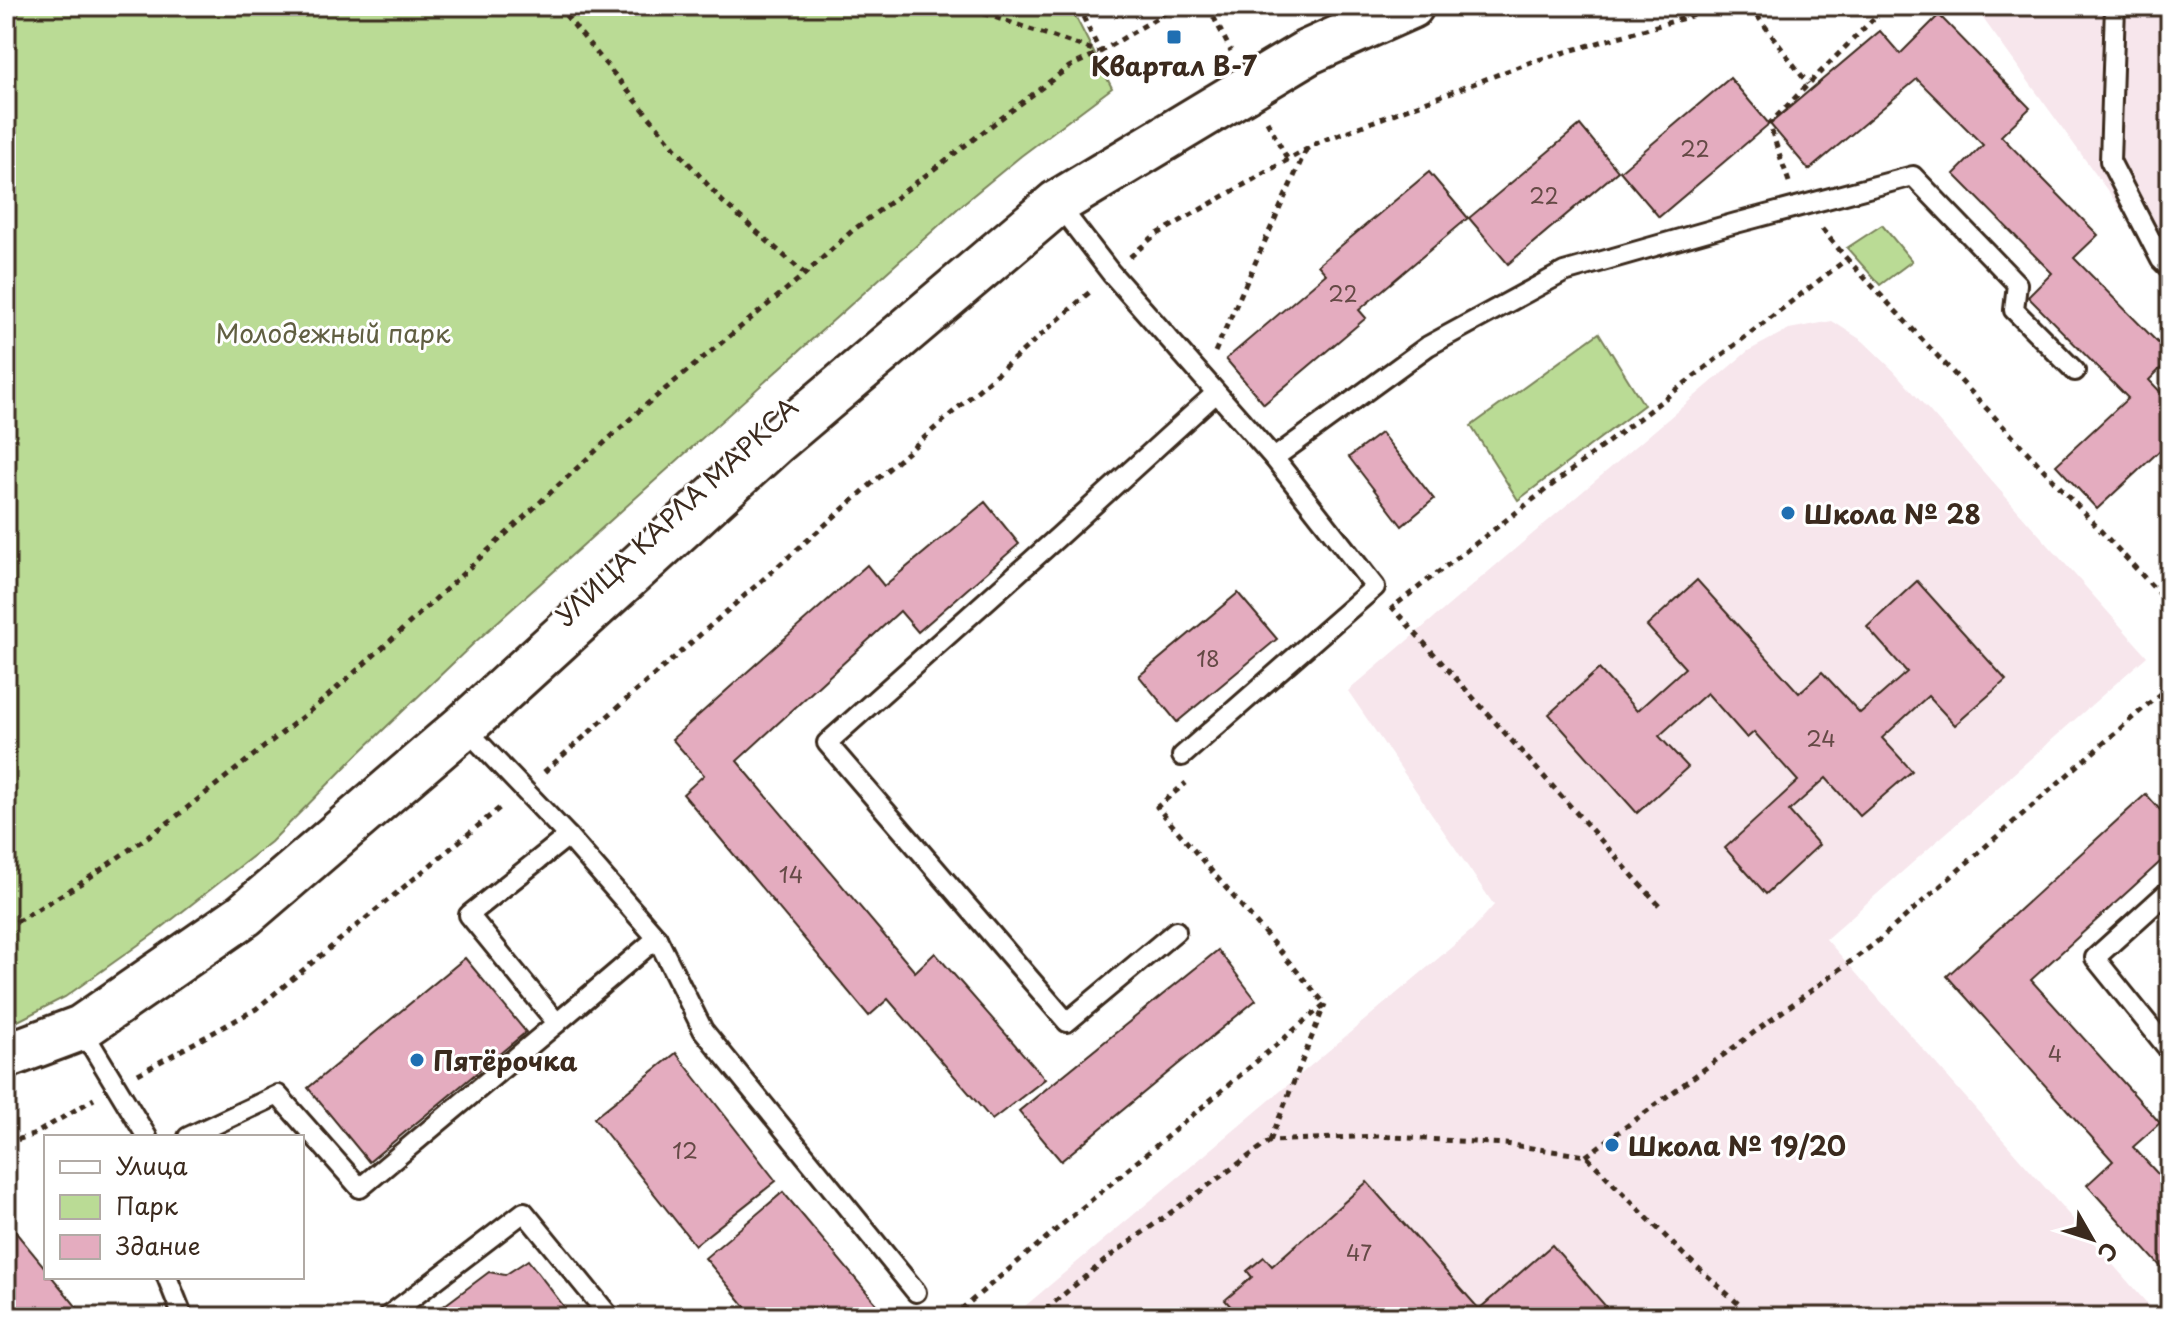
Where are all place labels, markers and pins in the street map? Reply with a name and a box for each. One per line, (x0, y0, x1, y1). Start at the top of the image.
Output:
marker: Квартал В-7 (1165, 28, 1183, 46)
place label: Квартал В-7 (1091, 46, 1257, 85)
place label: Школа № 28 (1804, 494, 1981, 533)
marker: Школа № 28 (1779, 504, 1797, 522)
place label: Пятёрочка (433, 1041, 578, 1080)
marker: Пятёрочка (408, 1051, 426, 1069)
place label: Школа № 19/20 (1628, 1126, 1846, 1165)
marker: Школа № 19/20 (1603, 1136, 1621, 1154)

